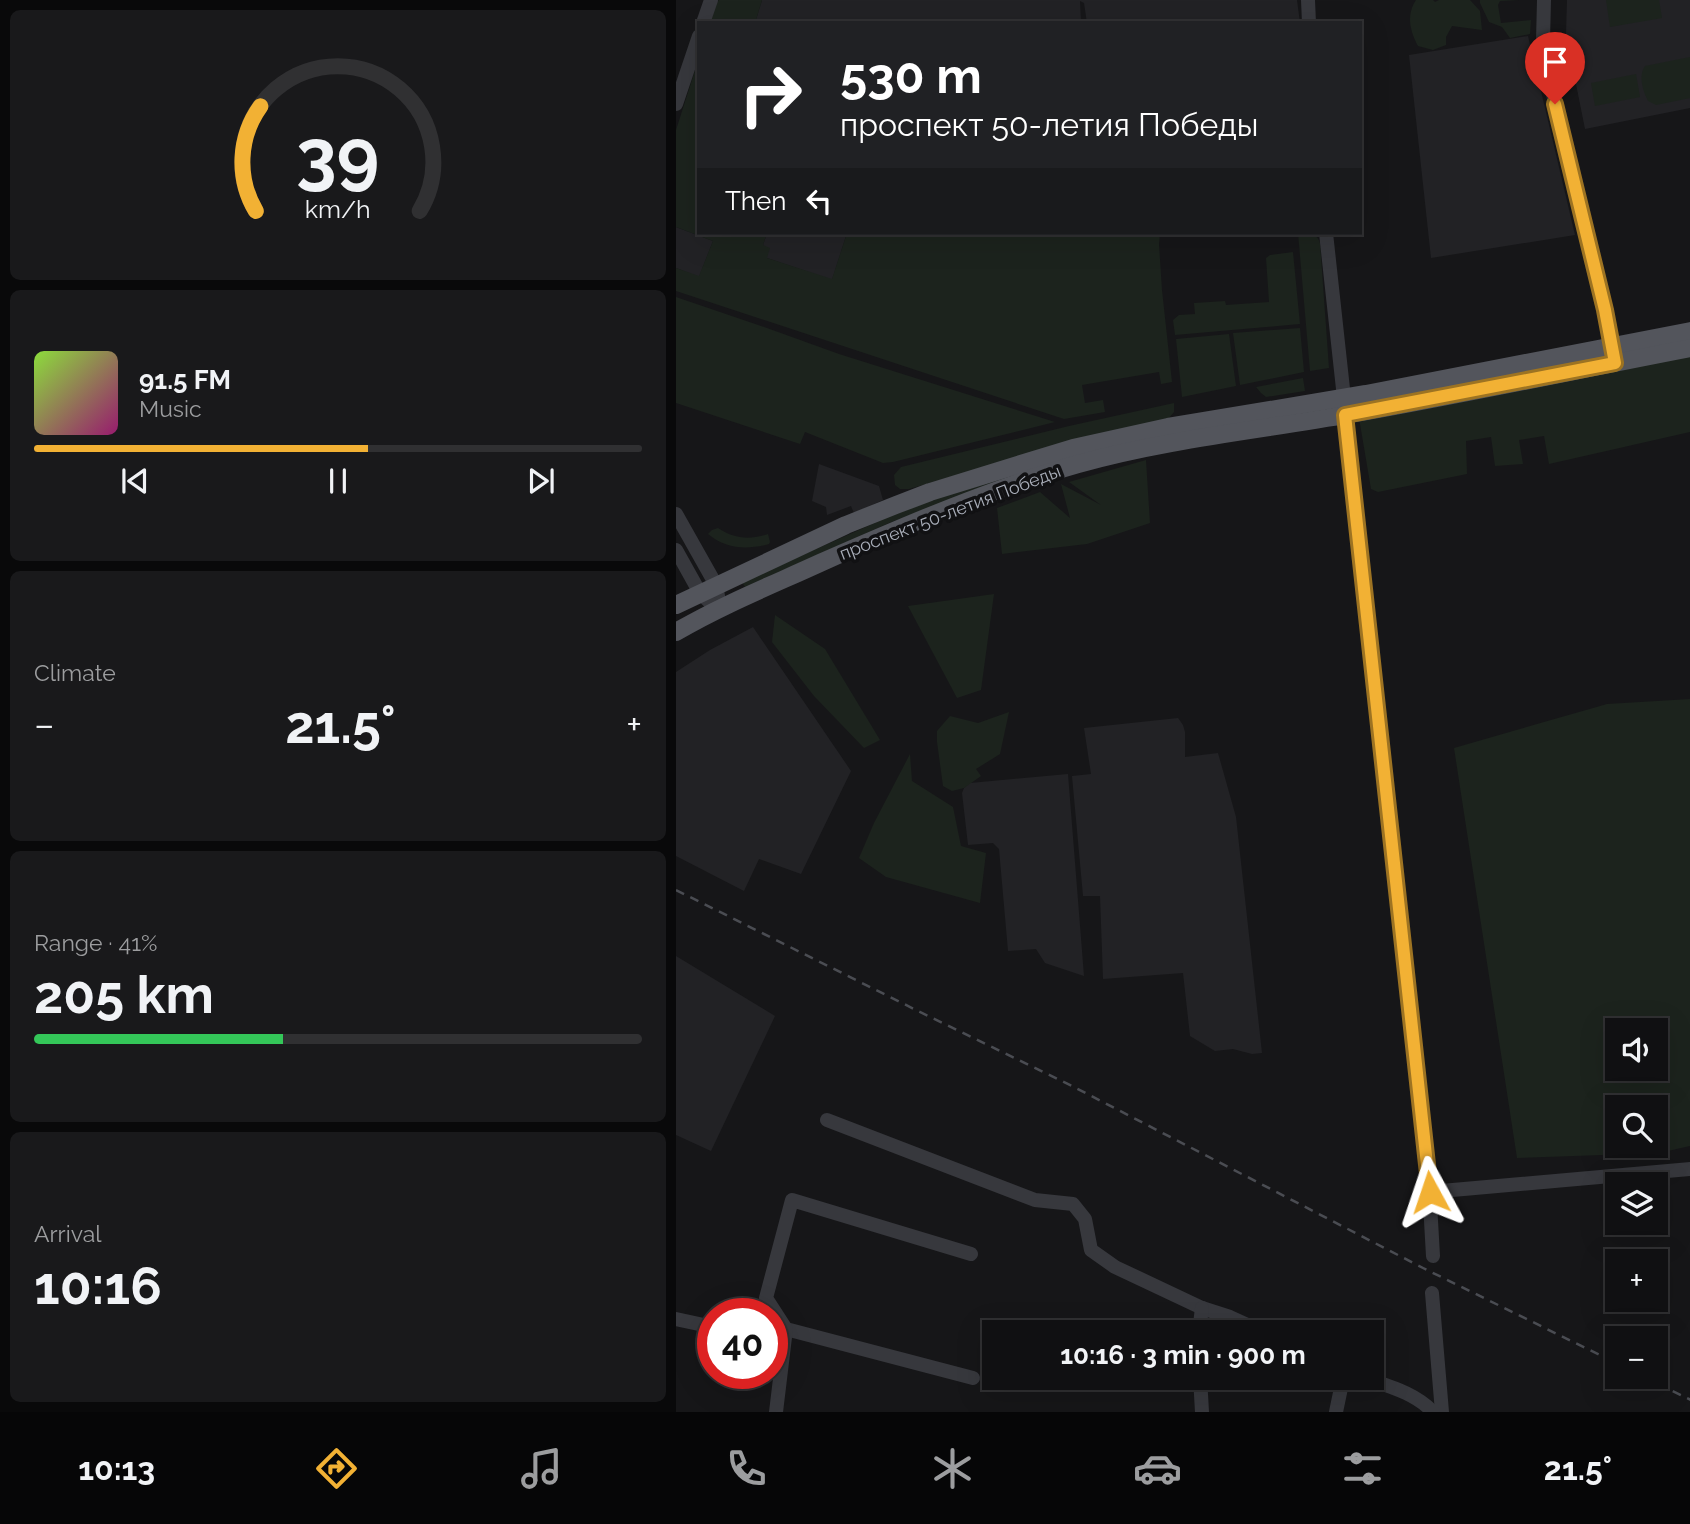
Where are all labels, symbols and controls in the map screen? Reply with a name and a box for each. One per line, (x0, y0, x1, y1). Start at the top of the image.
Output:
pin (1525, 32, 1585, 104)
icon: arrive (1536, 43, 1574, 81)
text: 530 m (840, 47, 982, 104)
icon: right (725, 49, 816, 140)
text: проспект 50-летия Победы (840, 106, 1258, 143)
text: 39 (296, 114, 380, 199)
icon: left (800, 182, 838, 220)
text: Then (725, 186, 786, 216)
text: km/h (305, 194, 371, 224)
text: 91.5 FM (139, 365, 231, 395)
text: Music (139, 395, 202, 422)
street label: проспект 50-летия Победы (836, 460, 1064, 564)
icon: previous (116, 462, 154, 500)
icon: pause (319, 462, 357, 500)
icon: next (522, 462, 560, 500)
text: Climate (34, 659, 116, 686)
text: 21.5° (285, 694, 396, 755)
text: − (34, 702, 54, 747)
text: + (626, 702, 642, 747)
text: Range · 41% (34, 929, 157, 956)
text: 205 km (34, 964, 214, 1025)
map controls (1605, 1018, 1668, 1389)
button: sound (1605, 1018, 1668, 1081)
button: search (1605, 1095, 1668, 1158)
position arrow (1393, 1155, 1467, 1229)
button: layers (1605, 1172, 1668, 1235)
text: Arrival (34, 1220, 101, 1247)
button: + (1605, 1249, 1668, 1312)
text: 10:16 (34, 1255, 162, 1316)
speed limit sign: 40 (697, 1298, 788, 1389)
button: − (1605, 1326, 1668, 1389)
text: 10:16 · 3 min · 900 m (1060, 1340, 1306, 1370)
icon: directions (312, 1444, 361, 1493)
icon: music (517, 1444, 566, 1493)
icon: phone (722, 1444, 771, 1493)
icon: climate (928, 1444, 977, 1493)
icon: car (1133, 1444, 1182, 1493)
icon: filters (1338, 1444, 1387, 1493)
text: 10:13 (78, 1450, 155, 1487)
text: 21.5° (1544, 1450, 1612, 1487)

